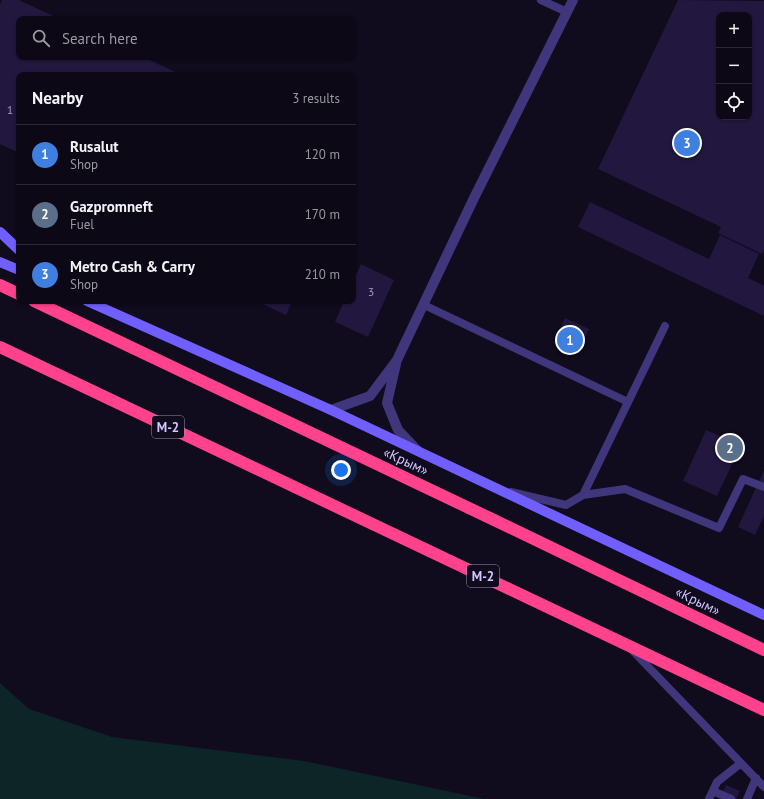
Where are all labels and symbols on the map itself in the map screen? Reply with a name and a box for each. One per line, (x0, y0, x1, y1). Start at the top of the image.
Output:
house number: 1 (7, 102, 13, 117)
pin: 3 (674, 128, 700, 158)
house number: 3 (368, 284, 374, 299)
pin: 1 (557, 325, 583, 355)
road number: М-2 (152, 416, 184, 438)
pin: 2 (717, 433, 743, 463)
street label: «Крым» (381, 443, 432, 479)
your location (331, 460, 351, 480)
road number: М-2 (467, 565, 499, 587)
street label: «Крым» (673, 582, 724, 620)

